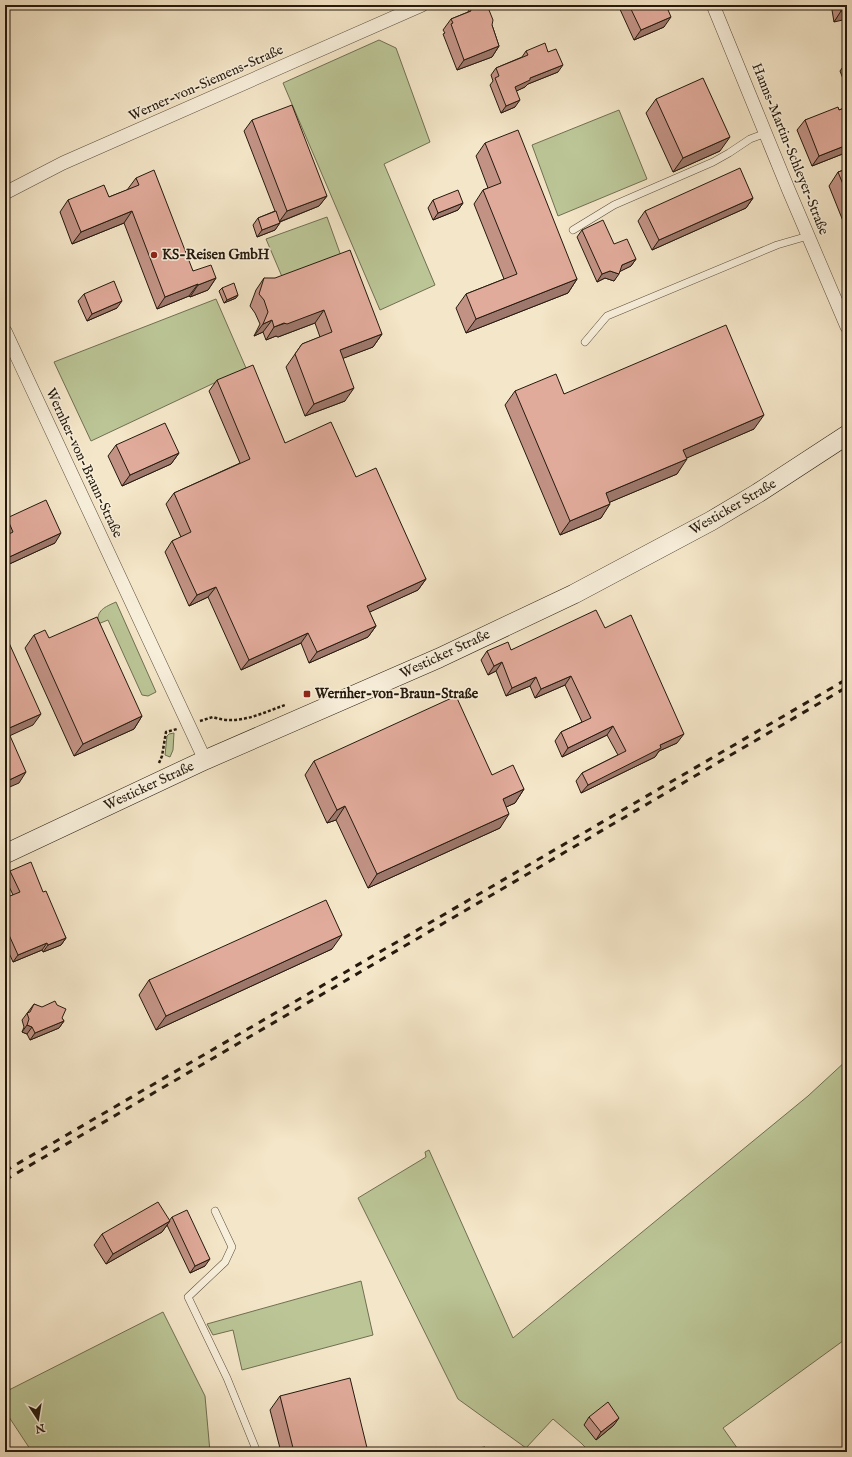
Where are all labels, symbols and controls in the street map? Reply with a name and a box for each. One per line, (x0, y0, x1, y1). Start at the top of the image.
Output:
street label: Werner-von-Siemens-Straße (126, 40, 287, 125)
street label: Hanns-Martin-Schleyer-Straße (747, 60, 833, 238)
place label: KS-Reisen GmbH (162, 246, 270, 264)
marker: KS-Reisen GmbH (149, 250, 159, 260)
street label: Wernher-von-Braun-Straße (41, 385, 127, 541)
street label: Westicker Straße (686, 475, 780, 539)
street label: Westicker Straße (397, 625, 493, 683)
place label: Wernher-von-Braun-Straße (314, 685, 479, 703)
marker: Wernher-von-Braun-Straße (302, 689, 312, 699)
street label: Westicker Straße (101, 757, 197, 815)
north arrow (18, 1399, 58, 1439)
text: N (33, 1420, 47, 1436)

